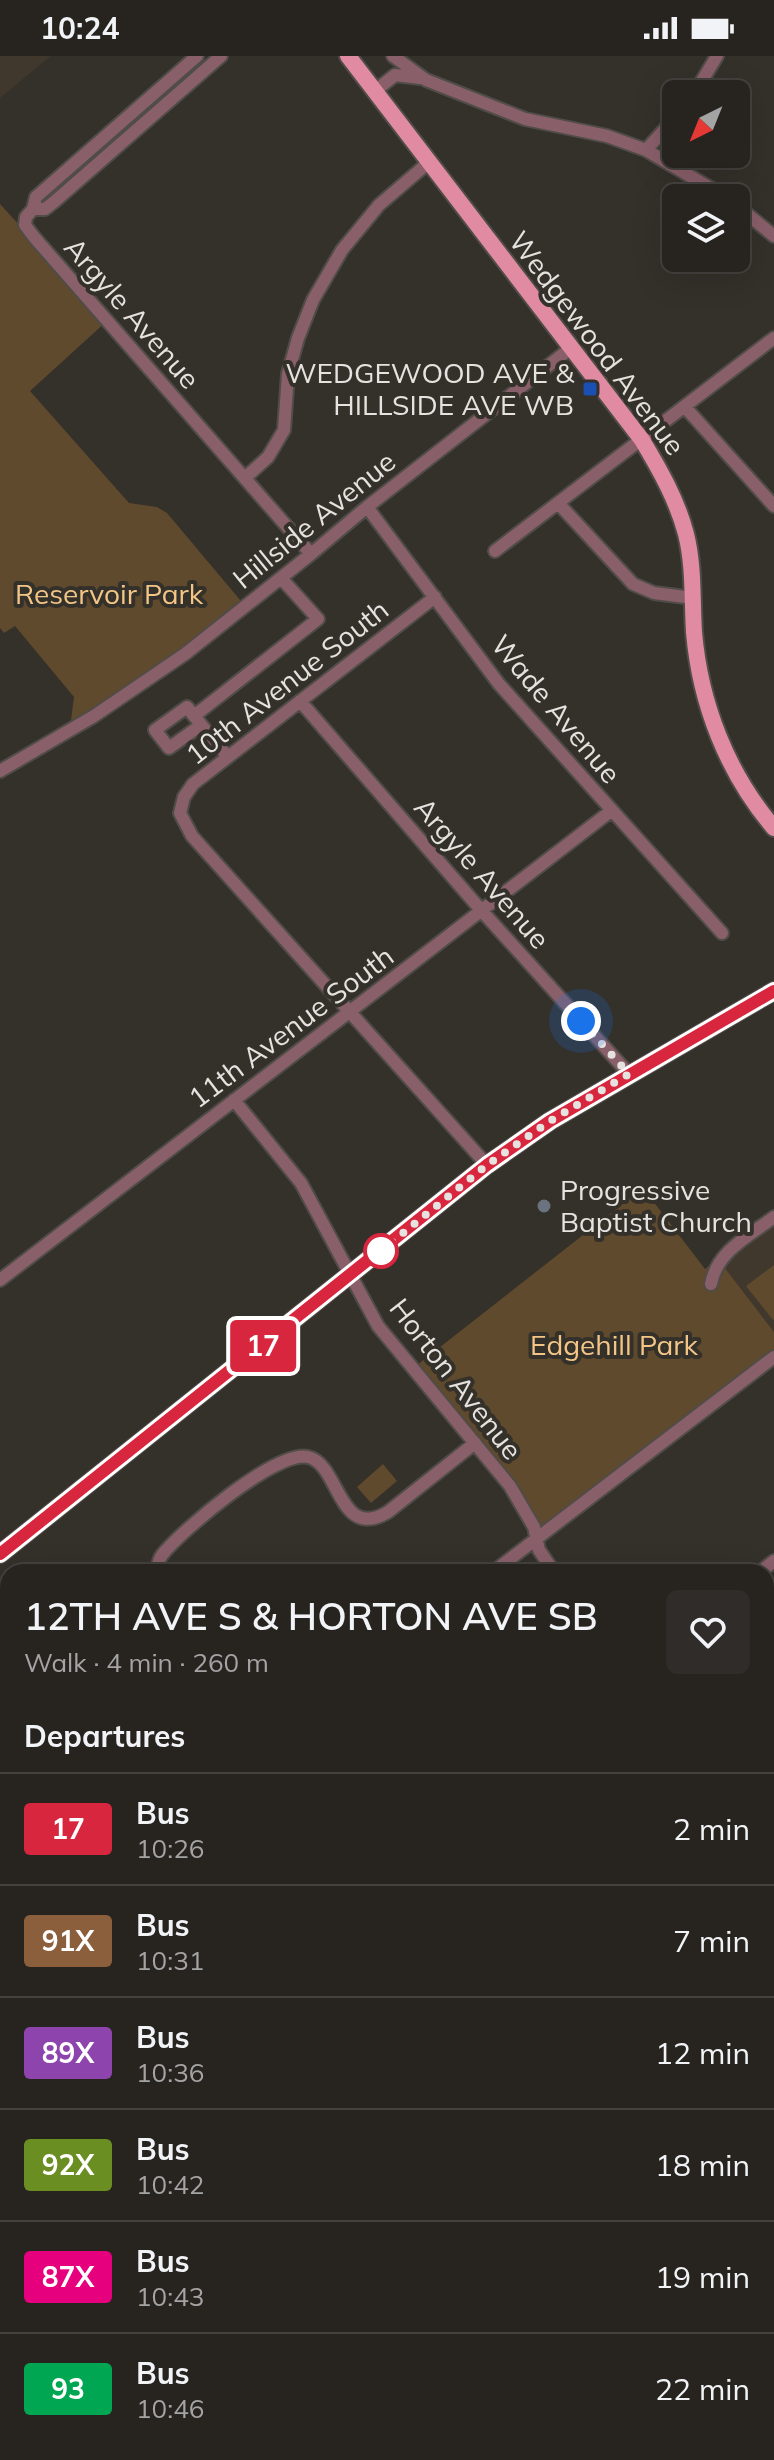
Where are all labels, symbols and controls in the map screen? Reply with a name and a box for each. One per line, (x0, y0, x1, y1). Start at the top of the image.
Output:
text: 10:24 (40, 9, 119, 47)
north arrow (662, 80, 750, 168)
map controls (662, 80, 750, 272)
button: layers (662, 184, 750, 272)
street label: Wedgewood Avenue (502, 224, 693, 462)
street label: Argyle Avenue (57, 230, 208, 395)
place label: WEDGEWOOD AVE & HILLSIDE AVE WB (285, 355, 575, 422)
marker: WEDGEWOOD AVE & HILLSIDE AVE WB (581, 380, 599, 398)
street label: Hillside Avenue (225, 443, 402, 596)
park label: Reservoir Park (15, 576, 204, 611)
street label: 10th Avenue South (178, 592, 395, 772)
street label: Wade Avenue (484, 627, 629, 790)
street label: Argyle Avenue (407, 790, 558, 955)
street label: 11th Avenue South (181, 938, 400, 1115)
your location (561, 1001, 601, 1041)
place label: Progressive Baptist Church (560, 1172, 752, 1239)
marker: Progressive Baptist Church (535, 1197, 553, 1215)
unlabelled marker (364, 1234, 398, 1268)
street label: Horton Avenue (382, 1291, 530, 1466)
line badge: 17 (227, 1320, 299, 1372)
park label: Edgehill Park (530, 1327, 699, 1362)
text: 17 (246, 1328, 280, 1363)
button: heart (666, 1590, 750, 1674)
text: 12TH AVE S & HORTON AVE SB (24, 1592, 598, 1640)
text: Walk · 4 min · 260 m (24, 1646, 269, 1679)
text: Departures (24, 1717, 185, 1755)
text: Bus (136, 1794, 190, 1832)
text: 2 min (673, 1810, 750, 1848)
text: 17 (51, 1811, 85, 1846)
text: 10:26 (136, 1832, 204, 1865)
text: Bus (136, 1906, 190, 1944)
text: 7 min (673, 1922, 750, 1960)
text: 91X (42, 1923, 94, 1958)
text: 10:31 (136, 1944, 204, 1977)
text: Bus (136, 2018, 190, 2056)
text: 12 min (655, 2034, 750, 2072)
text: 89X (42, 2035, 94, 2070)
text: 10:36 (136, 2056, 204, 2089)
text: Bus (136, 2130, 190, 2168)
text: 18 min (655, 2146, 750, 2184)
text: 92X (42, 2147, 94, 2182)
text: 10:42 (136, 2168, 204, 2201)
text: Bus (136, 2242, 190, 2280)
text: 19 min (655, 2258, 750, 2296)
text: 87X (42, 2259, 94, 2294)
text: 10:43 (136, 2280, 204, 2313)
text: Bus (136, 2354, 190, 2392)
text: 22 min (655, 2370, 750, 2408)
text: 93 (51, 2371, 85, 2406)
text: 10:46 (136, 2392, 204, 2425)

